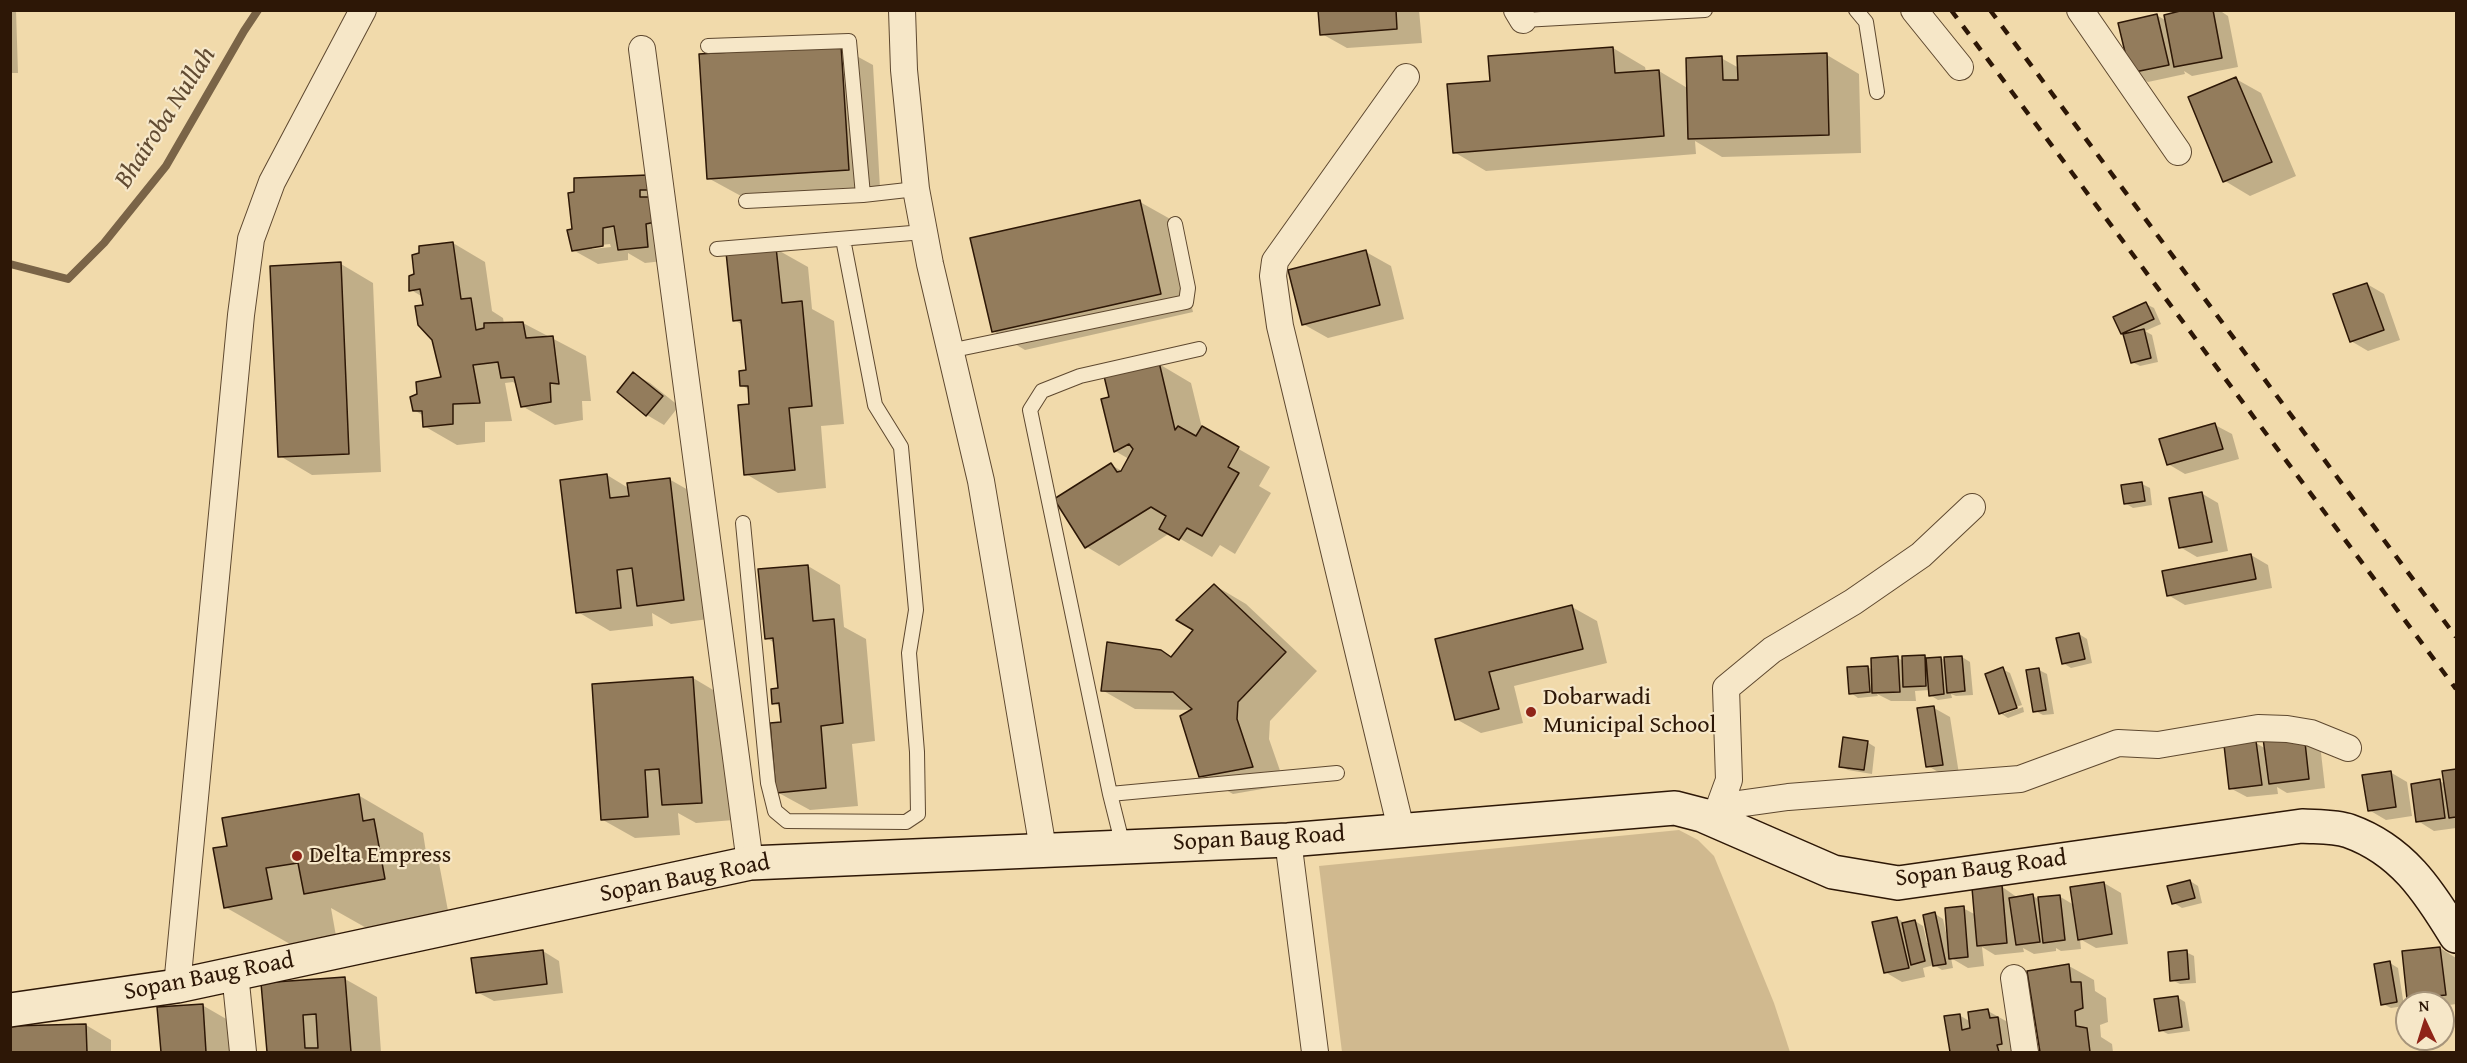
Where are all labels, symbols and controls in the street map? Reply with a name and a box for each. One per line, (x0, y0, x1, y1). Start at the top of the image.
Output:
water label: Bhairoba Nullah (109, 42, 223, 194)
place label: Dobarwadi Municipal School (1543, 684, 1716, 740)
marker: Dobarwadi Municipal School (1524, 705, 1538, 719)
street label: Sopan Baug Road (1172, 820, 1346, 858)
place label: Delta Empress (309, 842, 451, 870)
street label: Sopan Baug Road (1894, 844, 2068, 894)
street label: Sopan Baug Road (598, 848, 772, 910)
marker: Delta Empress (290, 849, 304, 863)
street label: Sopan Baug Road (122, 946, 296, 1008)
north arrow (2395, 991, 2455, 1051)
text: N (2418, 993, 2430, 1017)

